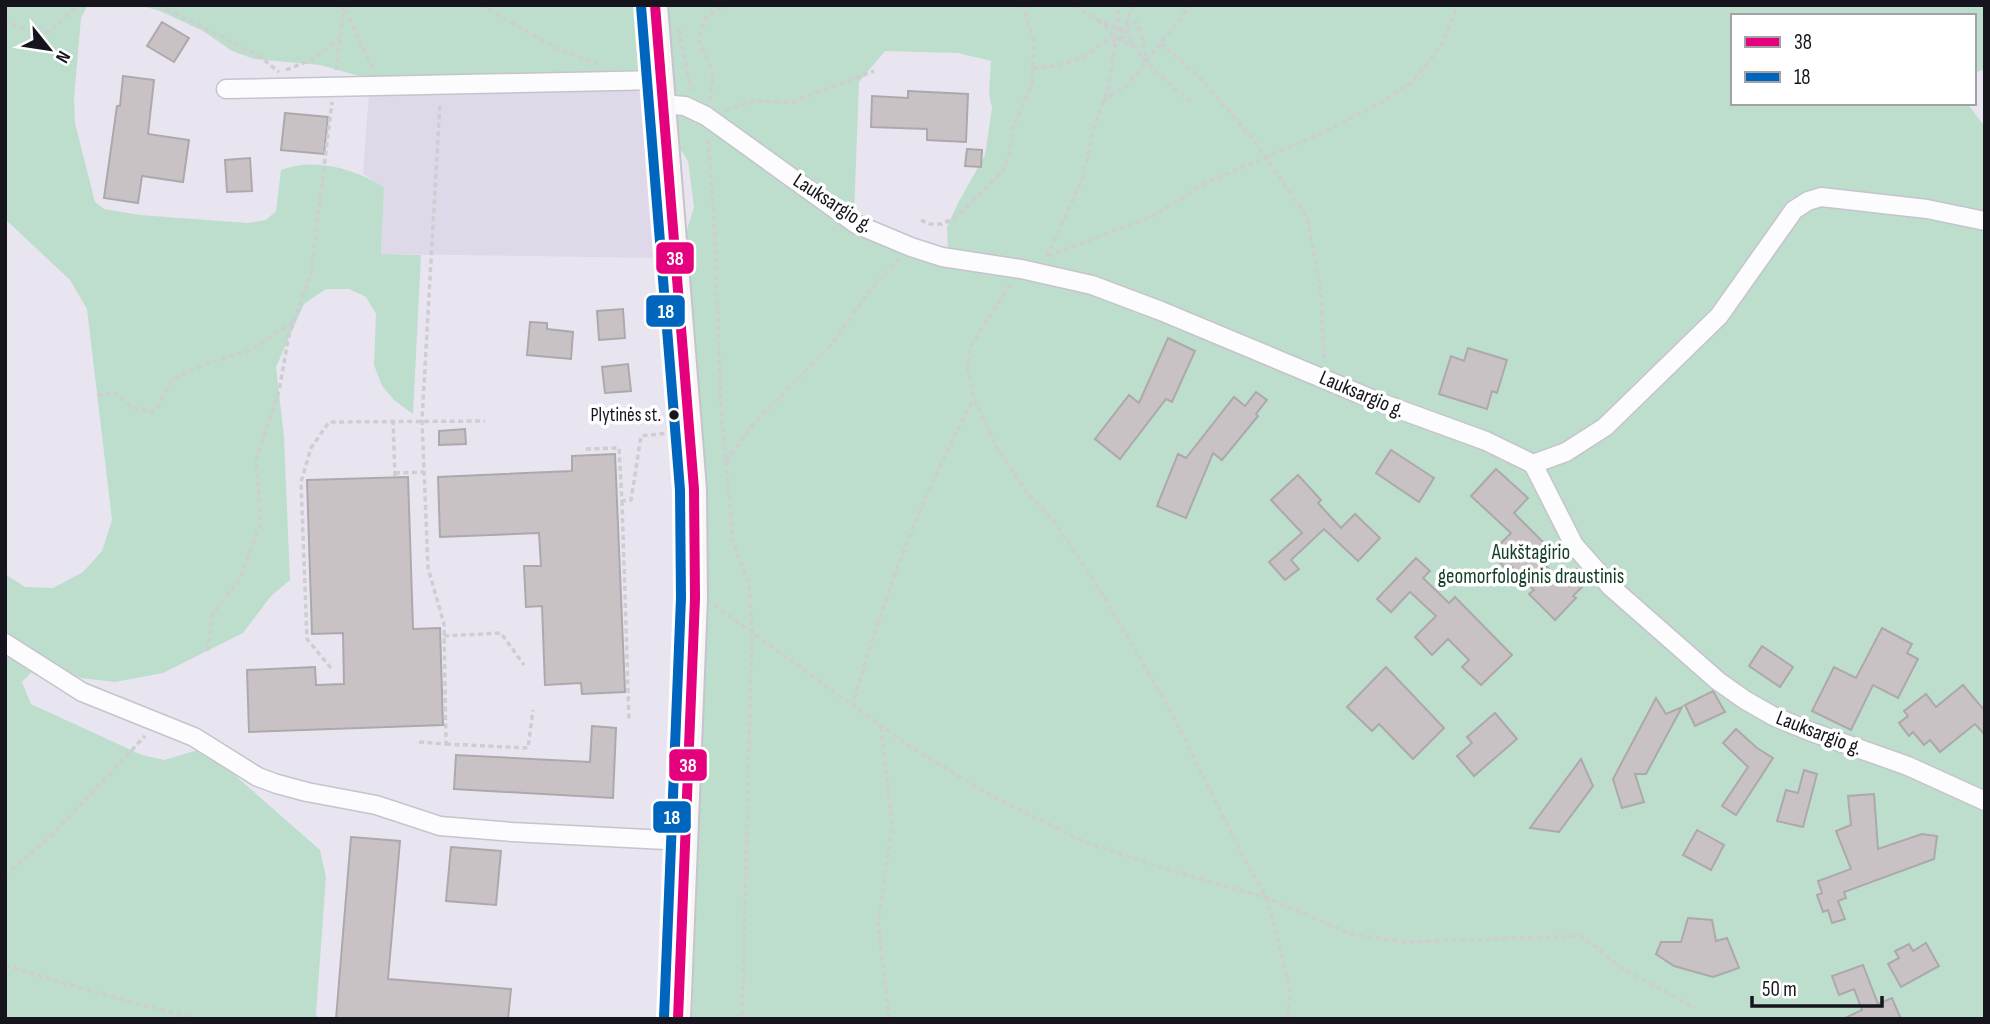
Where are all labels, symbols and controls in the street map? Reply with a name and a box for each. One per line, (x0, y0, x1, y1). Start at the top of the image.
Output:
north arrow (14, 14, 84, 84)
legend (1731, 14, 1976, 105)
text: 38 (1794, 30, 1812, 55)
text: N (50, 47, 75, 67)
text: 18 (1794, 65, 1811, 90)
street label: Lauksargio g. (788, 168, 878, 238)
line badge: 38 (655, 241, 695, 275)
text: 38 (666, 248, 684, 271)
line badge: 18 (645, 294, 686, 328)
text: 18 (658, 301, 674, 324)
street label: Lauksargio g. (1316, 365, 1408, 423)
place label: Plytinės st. (591, 404, 661, 427)
marker: Plytinės st. (667, 408, 681, 422)
park label: Aukštagirio geomorfologinis draustinis (1438, 540, 1624, 589)
street label: Lauksargio g. (1772, 705, 1866, 761)
line badge: 38 (668, 748, 708, 782)
text: 38 (679, 755, 697, 778)
line badge: 18 (652, 800, 692, 834)
text: 18 (664, 807, 680, 830)
scale bar (1752, 964, 1882, 1008)
text: 50 m (1762, 977, 1797, 1002)

